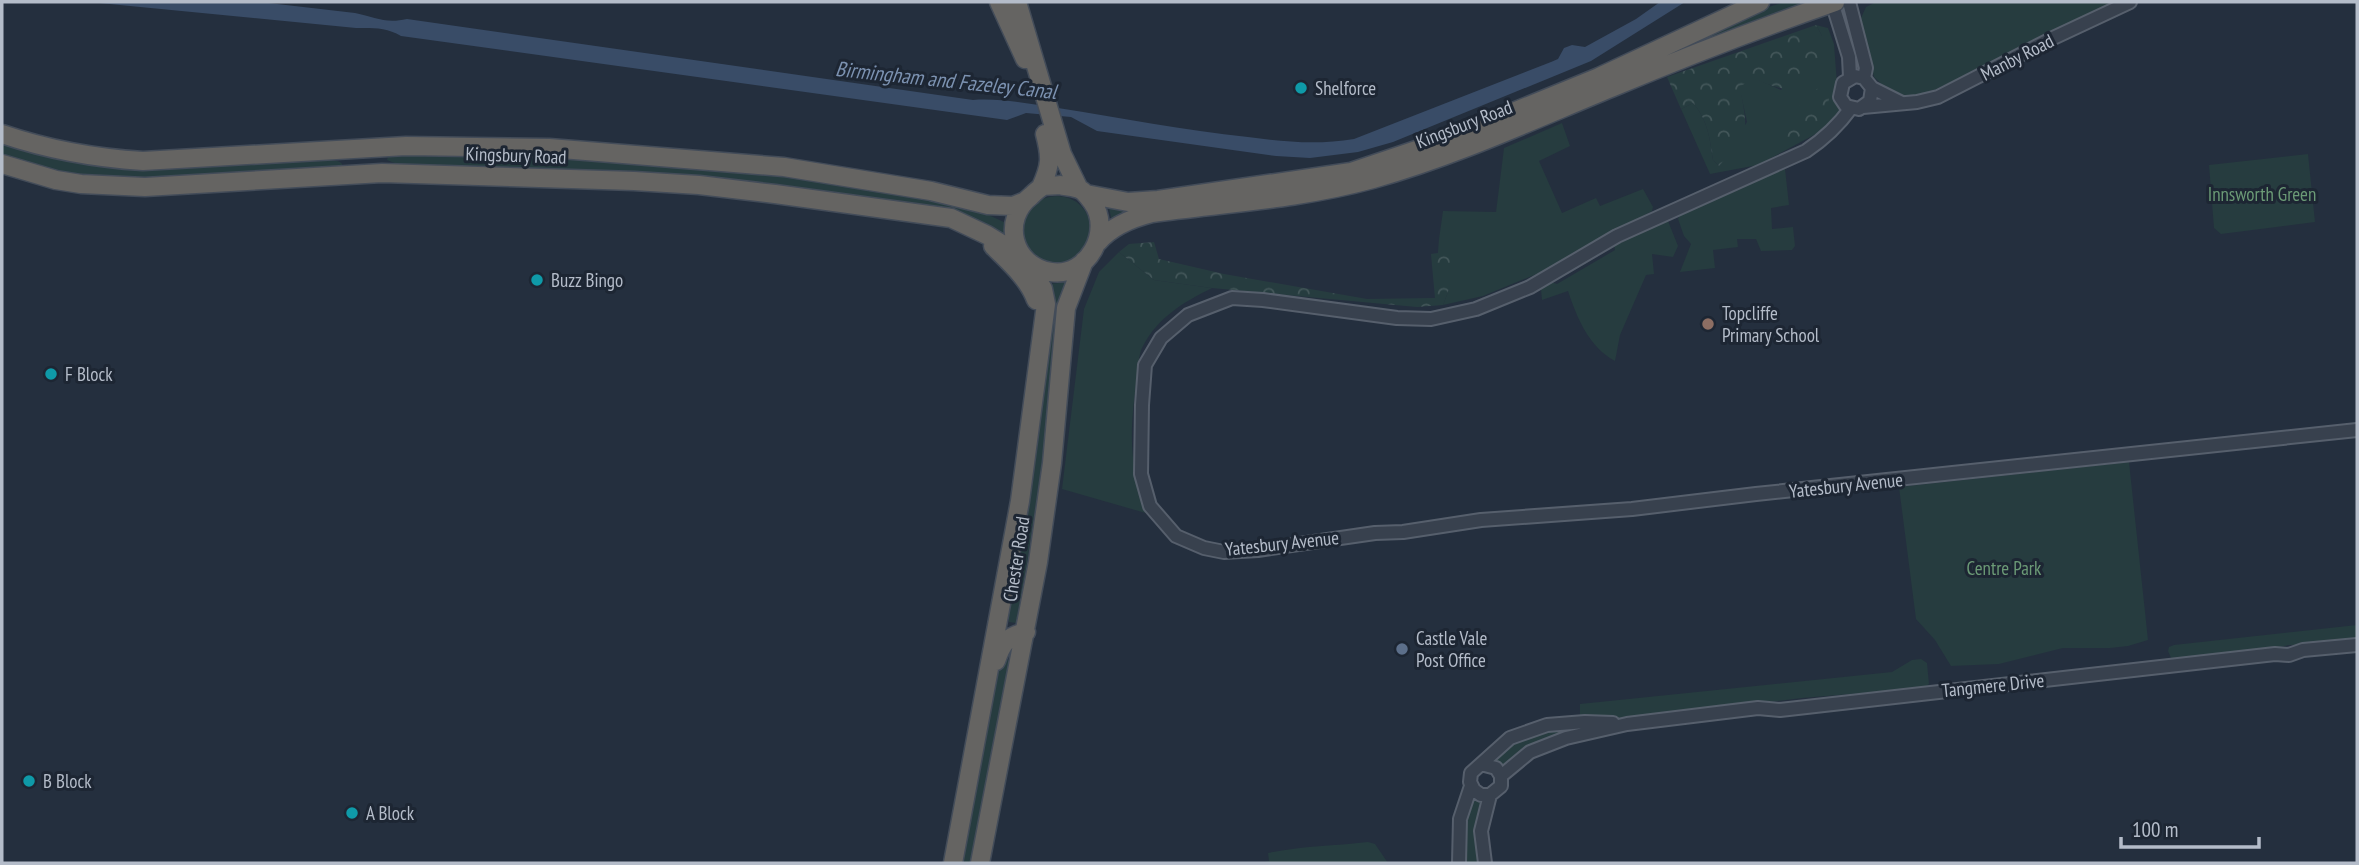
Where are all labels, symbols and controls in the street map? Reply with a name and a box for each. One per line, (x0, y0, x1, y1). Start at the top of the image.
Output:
street label: Manby Road (1976, 28, 2058, 86)
water label: Birmingham and Fazeley Canal (834, 55, 1060, 105)
place label: Shelforce (1315, 76, 1376, 100)
marker: Shelforce (1293, 80, 1309, 96)
street label: Kingsbury Road (1412, 95, 1516, 153)
street label: Kingsbury Road (465, 141, 567, 169)
park label: Innsworth Green (2208, 182, 2316, 206)
place label: Buzz Bingo (551, 268, 623, 292)
marker: Buzz Bingo (529, 272, 545, 288)
place label: Topcliffe Primary School (1722, 301, 1820, 347)
marker: Topcliffe Primary School (1700, 316, 1716, 332)
place label: F Block (65, 362, 113, 386)
marker: F Block (43, 366, 59, 382)
street label: Yatesbury Avenue (1788, 467, 1904, 503)
street label: Chester Road (997, 515, 1035, 603)
street label: Yatesbury Avenue (1224, 525, 1340, 561)
park label: Centre Park (1967, 556, 2042, 580)
place label: Castle Vale Post Office (1416, 626, 1488, 672)
marker: Castle Vale Post Office (1394, 641, 1410, 657)
street label: Tangmere Drive (1941, 668, 2046, 702)
place label: B Block (43, 769, 92, 793)
marker: B Block (21, 773, 37, 789)
place label: A Block (366, 801, 415, 825)
marker: A Block (344, 805, 360, 821)
scale bar (2121, 806, 2259, 850)
text: 100 m (2132, 816, 2178, 843)

